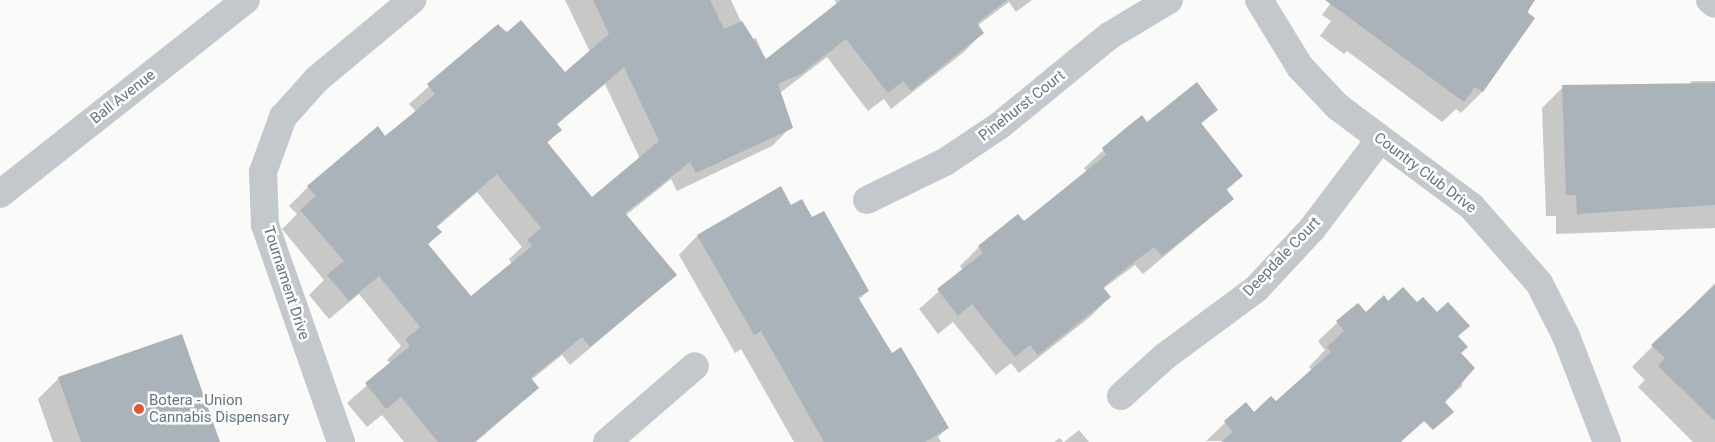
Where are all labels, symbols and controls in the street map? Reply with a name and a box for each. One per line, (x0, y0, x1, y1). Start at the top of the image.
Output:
street label: Ball Avenue (87, 66, 159, 128)
street label: Pinehurst Court (975, 67, 1069, 145)
street label: Country Club Drive (1370, 129, 1480, 217)
street label: Deepdale Court (1240, 214, 1324, 300)
street label: Tournament Drive (259, 224, 313, 342)
place label: Botera - Union Cannabis Dispensary (149, 391, 289, 426)
marker: Botera - Union Cannabis Dispensary (133, 403, 145, 415)

